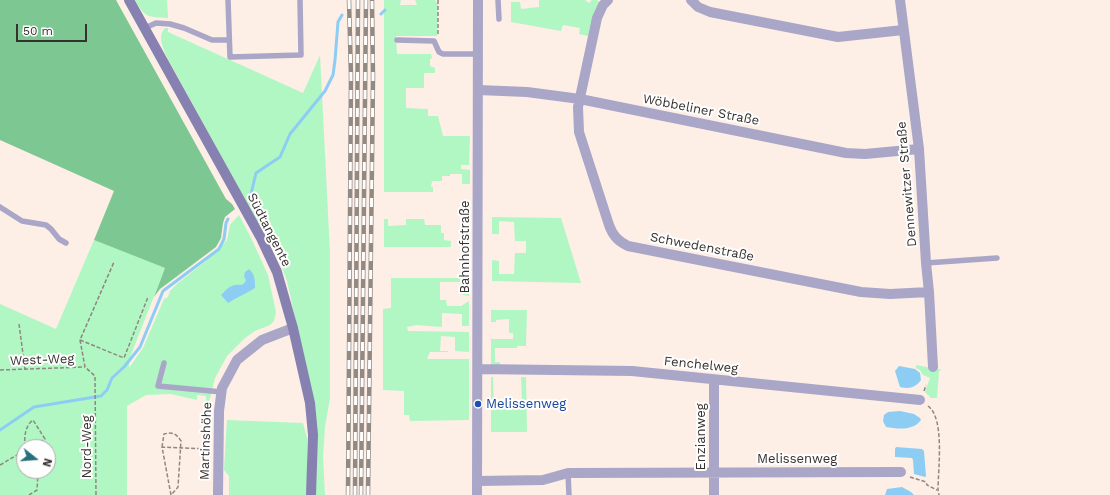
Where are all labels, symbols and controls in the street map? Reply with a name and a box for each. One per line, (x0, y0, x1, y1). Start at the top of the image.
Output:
scale bar (18, 16, 89, 42)
text: 50 m (23, 24, 53, 38)
street label: Wöbbeliner Straße (642, 91, 760, 129)
street label: Dennewitzer Straße (894, 121, 920, 247)
street label: Südtangente (244, 191, 294, 269)
street label: Bahnhofstraße (457, 200, 473, 294)
street label: Schwedenstraße (649, 229, 755, 265)
street label: West-Weg (10, 351, 74, 369)
street label: Fenchelweg (663, 353, 739, 377)
place label: Melissenweg (486, 396, 566, 412)
marker: Melissenweg (473, 399, 483, 409)
street label: Martinshöhe (197, 402, 215, 480)
street label: Enzianweg (693, 403, 709, 471)
street label: Nord-Weg (79, 415, 95, 479)
north arrow (16, 439, 56, 479)
street label: Melissenweg (757, 451, 837, 467)
text: N (40, 457, 54, 468)

